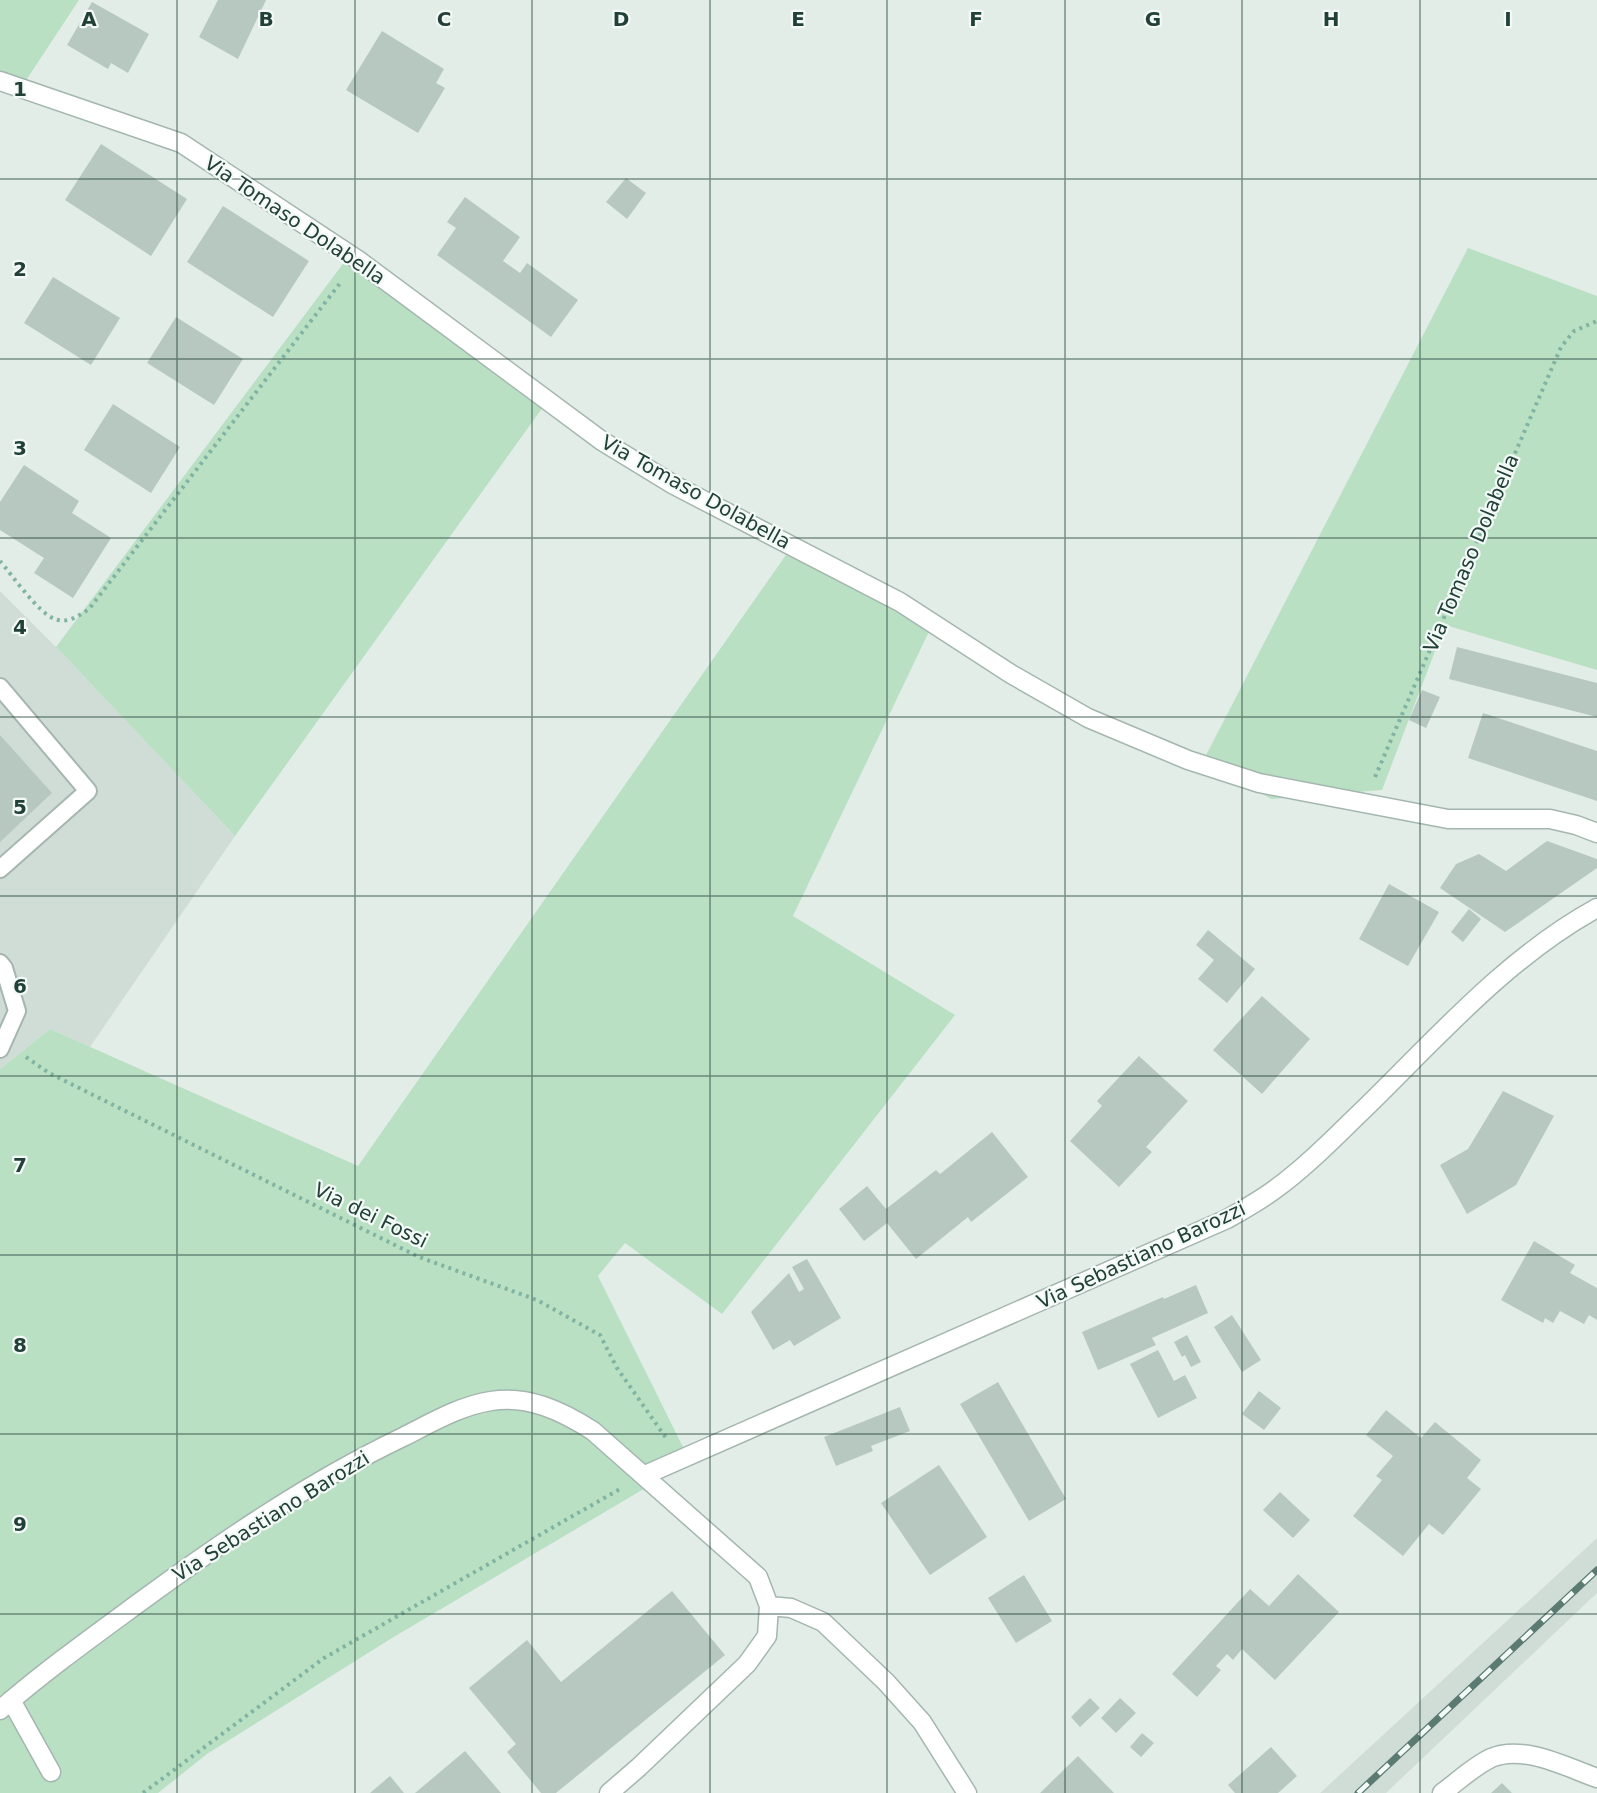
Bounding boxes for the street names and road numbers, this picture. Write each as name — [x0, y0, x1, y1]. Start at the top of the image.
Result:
street label: Via Tomaso Dolabella — [200, 150, 390, 290]
street label: Via Tomaso Dolabella — [597, 430, 795, 554]
street label: Via Tomaso Dolabella — [1418, 450, 1524, 656]
street label: Via dei Fossi — [310, 1177, 432, 1253]
street label: Via Sebastiano Barozzi — [1033, 1196, 1249, 1314]
street label: Via Sebastiano Barozzi — [168, 1446, 374, 1586]

